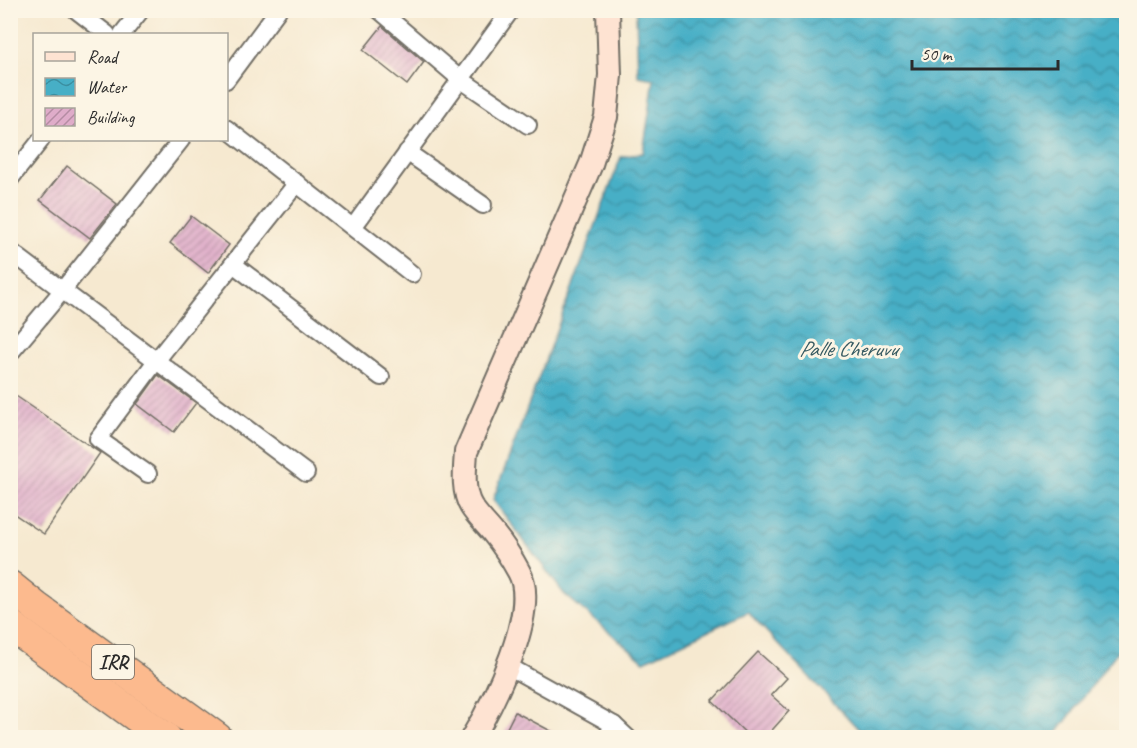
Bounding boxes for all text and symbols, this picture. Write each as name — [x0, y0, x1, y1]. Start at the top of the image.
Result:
legend — [33, 33, 228, 141]
scale bar — [912, 33, 1058, 71]
text: 50 m — [921, 43, 954, 65]
text: Road — [87, 46, 120, 68]
text: Water — [87, 76, 128, 98]
text: Building — [87, 106, 136, 128]
water label: Palle Cheruvu — [799, 335, 901, 363]
road number: IRR — [92, 645, 134, 679]

